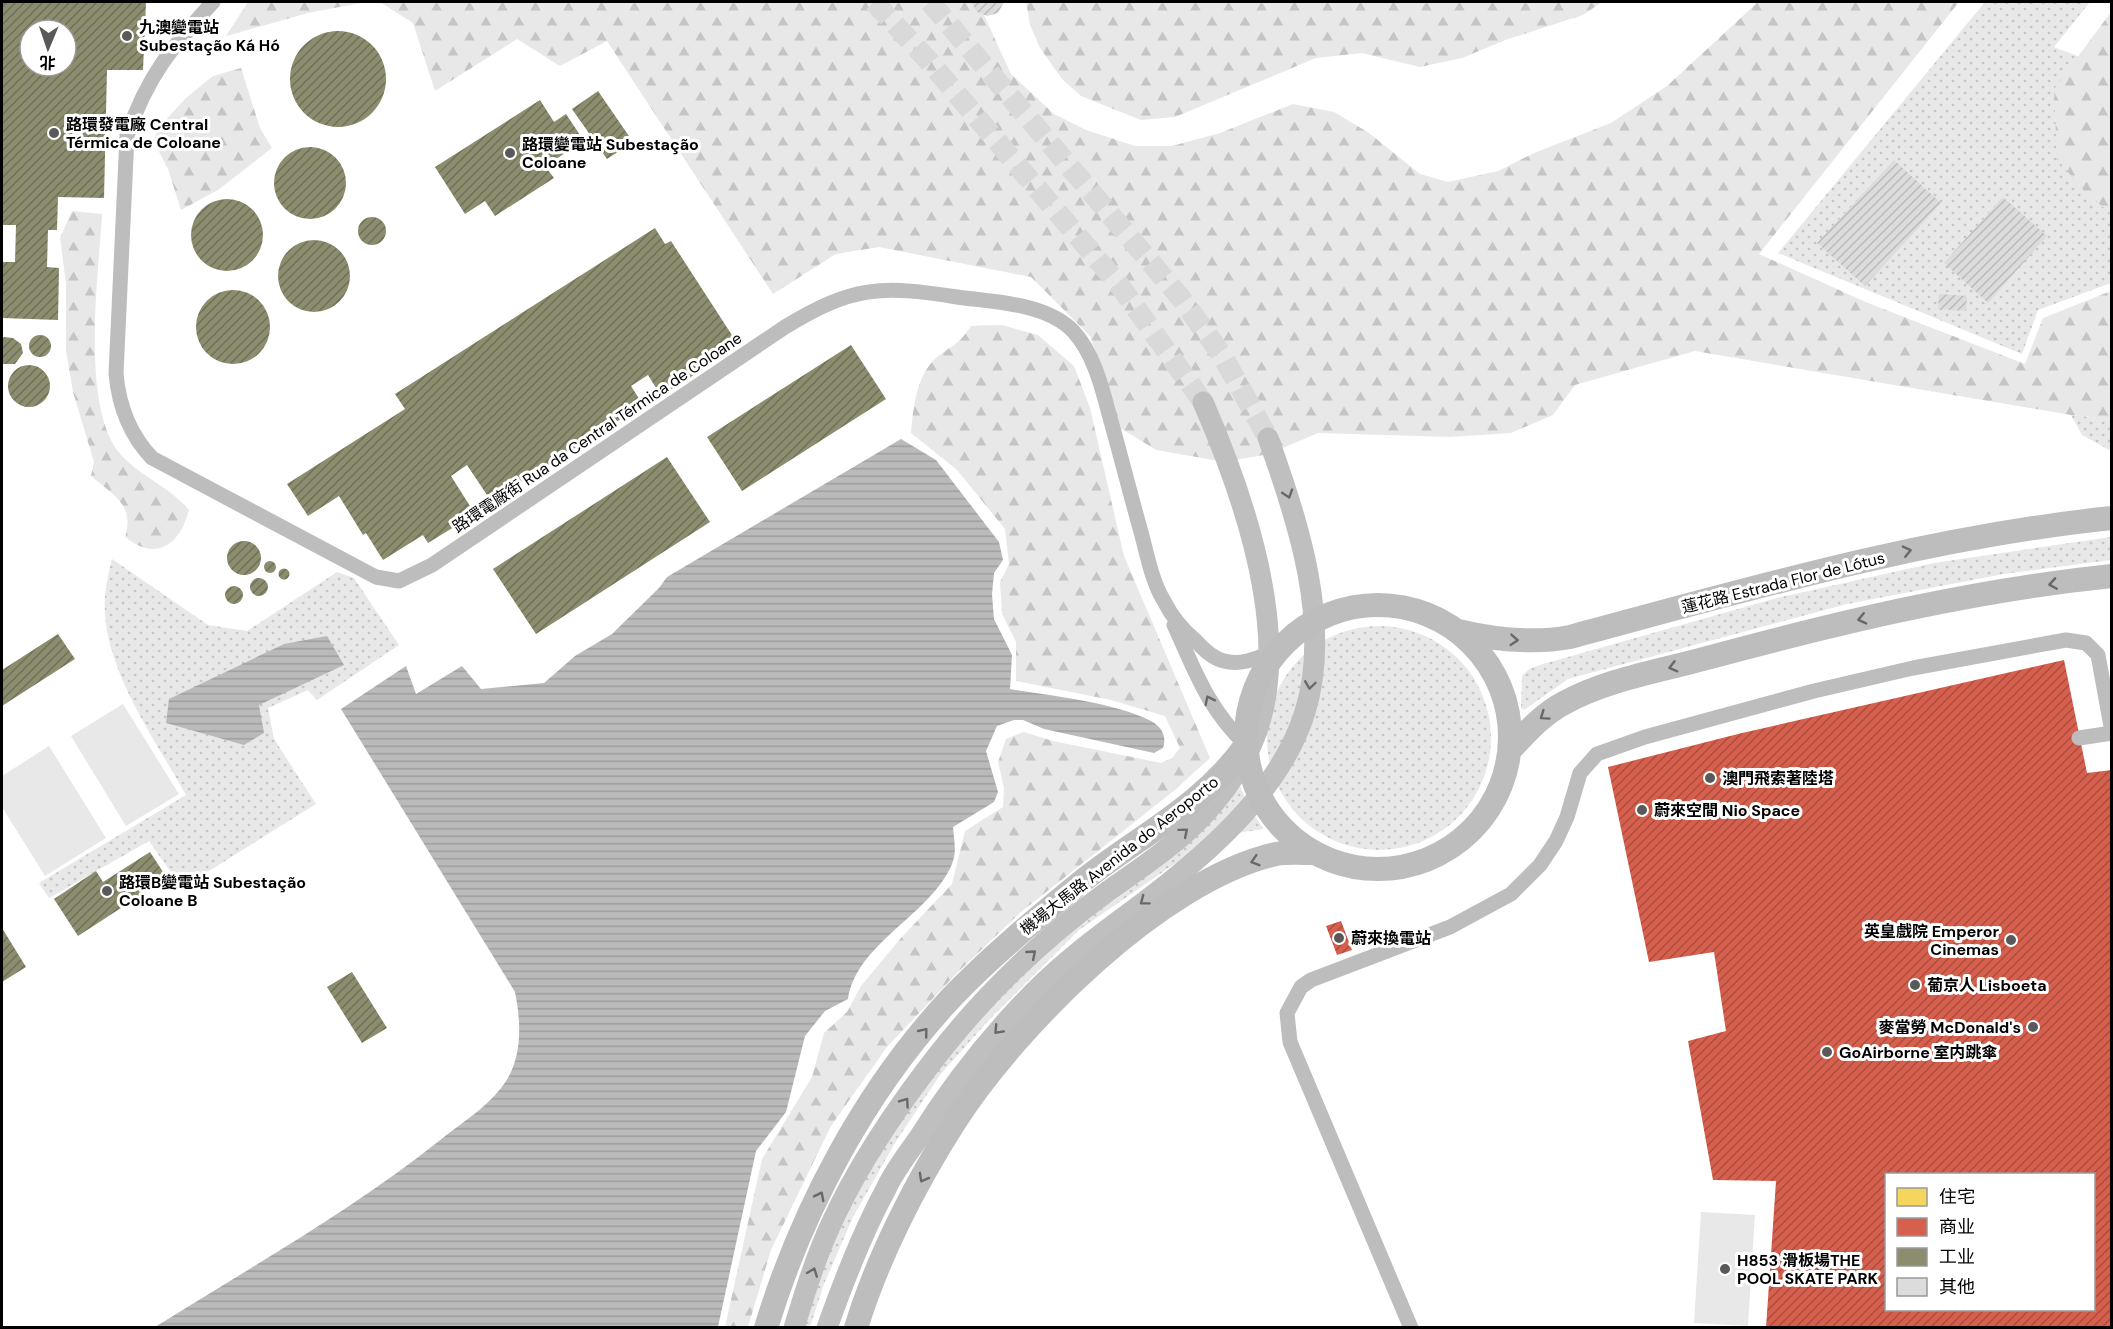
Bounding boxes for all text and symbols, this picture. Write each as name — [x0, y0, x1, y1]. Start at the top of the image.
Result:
place label: 九澳變電站 Subestação Ká Hó — [139, 17, 280, 56]
north arrow — [18, 18, 78, 78]
marker: 九澳變電站 Subestação Ká Hó — [120, 29, 134, 43]
text: 北 — [39, 52, 56, 73]
place label: 路環發電廠 Central Térmica de Coloane — [66, 114, 221, 153]
marker: 路環發電廠 Central Térmica de Coloane — [47, 126, 61, 140]
place label: 路環變電站 Subestação Coloane — [522, 134, 699, 173]
marker: 路環變電站 Subestação Coloane — [503, 146, 517, 160]
street label: 路環電廠街 Rua da Central Térmica de Coloane — [449, 327, 746, 537]
one-way arrow — [1280, 488, 1293, 499]
one-way arrow — [1902, 546, 1912, 559]
street label: 蓮花路 Estrada Flor de Lótus — [1679, 547, 1887, 618]
one-way arrow — [2049, 577, 2058, 589]
one-way arrow — [1857, 611, 1867, 624]
one-way arrow — [1509, 634, 1518, 647]
one-way arrow — [1668, 660, 1679, 672]
one-way arrow — [1304, 681, 1316, 690]
one-way arrow — [1205, 696, 1216, 706]
one-way arrow — [1540, 709, 1551, 720]
place label: 澳門飛索著陸塔 — [1722, 768, 1834, 789]
street label: 機場大馬路 Avenida do Aeroporto — [1016, 771, 1223, 939]
marker: 澳門飛索著陸塔 — [1703, 771, 1717, 785]
place label: 蔚來空間 Nio Space — [1654, 800, 1800, 821]
marker: 蔚來空間 Nio Space — [1635, 803, 1649, 817]
one-way arrow — [1177, 829, 1188, 840]
one-way arrow — [1250, 854, 1261, 866]
place label: 路環B變電站 Subestação Coloane B — [119, 872, 306, 911]
marker: 路環B變電站 Subestação Coloane B — [100, 884, 114, 898]
one-way arrow — [1140, 893, 1151, 904]
place label: 英皇戲院 Emperor Cinemas — [1864, 921, 1999, 960]
place label: 蔚來換電站 — [1351, 928, 1431, 949]
marker: 蔚來換電站 — [1332, 931, 1346, 945]
marker: 英皇戲院 Emperor Cinemas — [2004, 933, 2018, 947]
one-way arrow — [1025, 950, 1036, 961]
place label: 葡京人 Lisboeta — [1927, 975, 2047, 996]
marker: 葡京人 Lisboeta — [1908, 978, 1922, 992]
place label: 麥當勞 McDonald's — [1879, 1017, 2021, 1038]
marker: 麥當勞 McDonald's — [2026, 1020, 2040, 1034]
one-way arrow — [995, 1022, 1006, 1033]
one-way arrow — [917, 1027, 928, 1038]
place label: GoAirborne 室内跳傘 — [1839, 1042, 1998, 1063]
marker: GoAirborne 室内跳傘 — [1820, 1045, 1834, 1059]
one-way arrow — [898, 1097, 909, 1108]
one-way arrow — [919, 1172, 930, 1182]
legend — [1885, 1173, 2095, 1311]
text: 住宅 — [1939, 1185, 1975, 1209]
one-way arrow — [813, 1191, 824, 1202]
text: 商业 — [1939, 1215, 1975, 1239]
text: 工业 — [1939, 1245, 1975, 1269]
place label: H853 滑板場THE POOL SKATE PARK — [1737, 1250, 1879, 1289]
marker: H853 滑板場THE POOL SKATE PARK — [1718, 1262, 1732, 1276]
one-way arrow — [806, 1267, 818, 1278]
text: 其他 — [1939, 1275, 1975, 1299]

